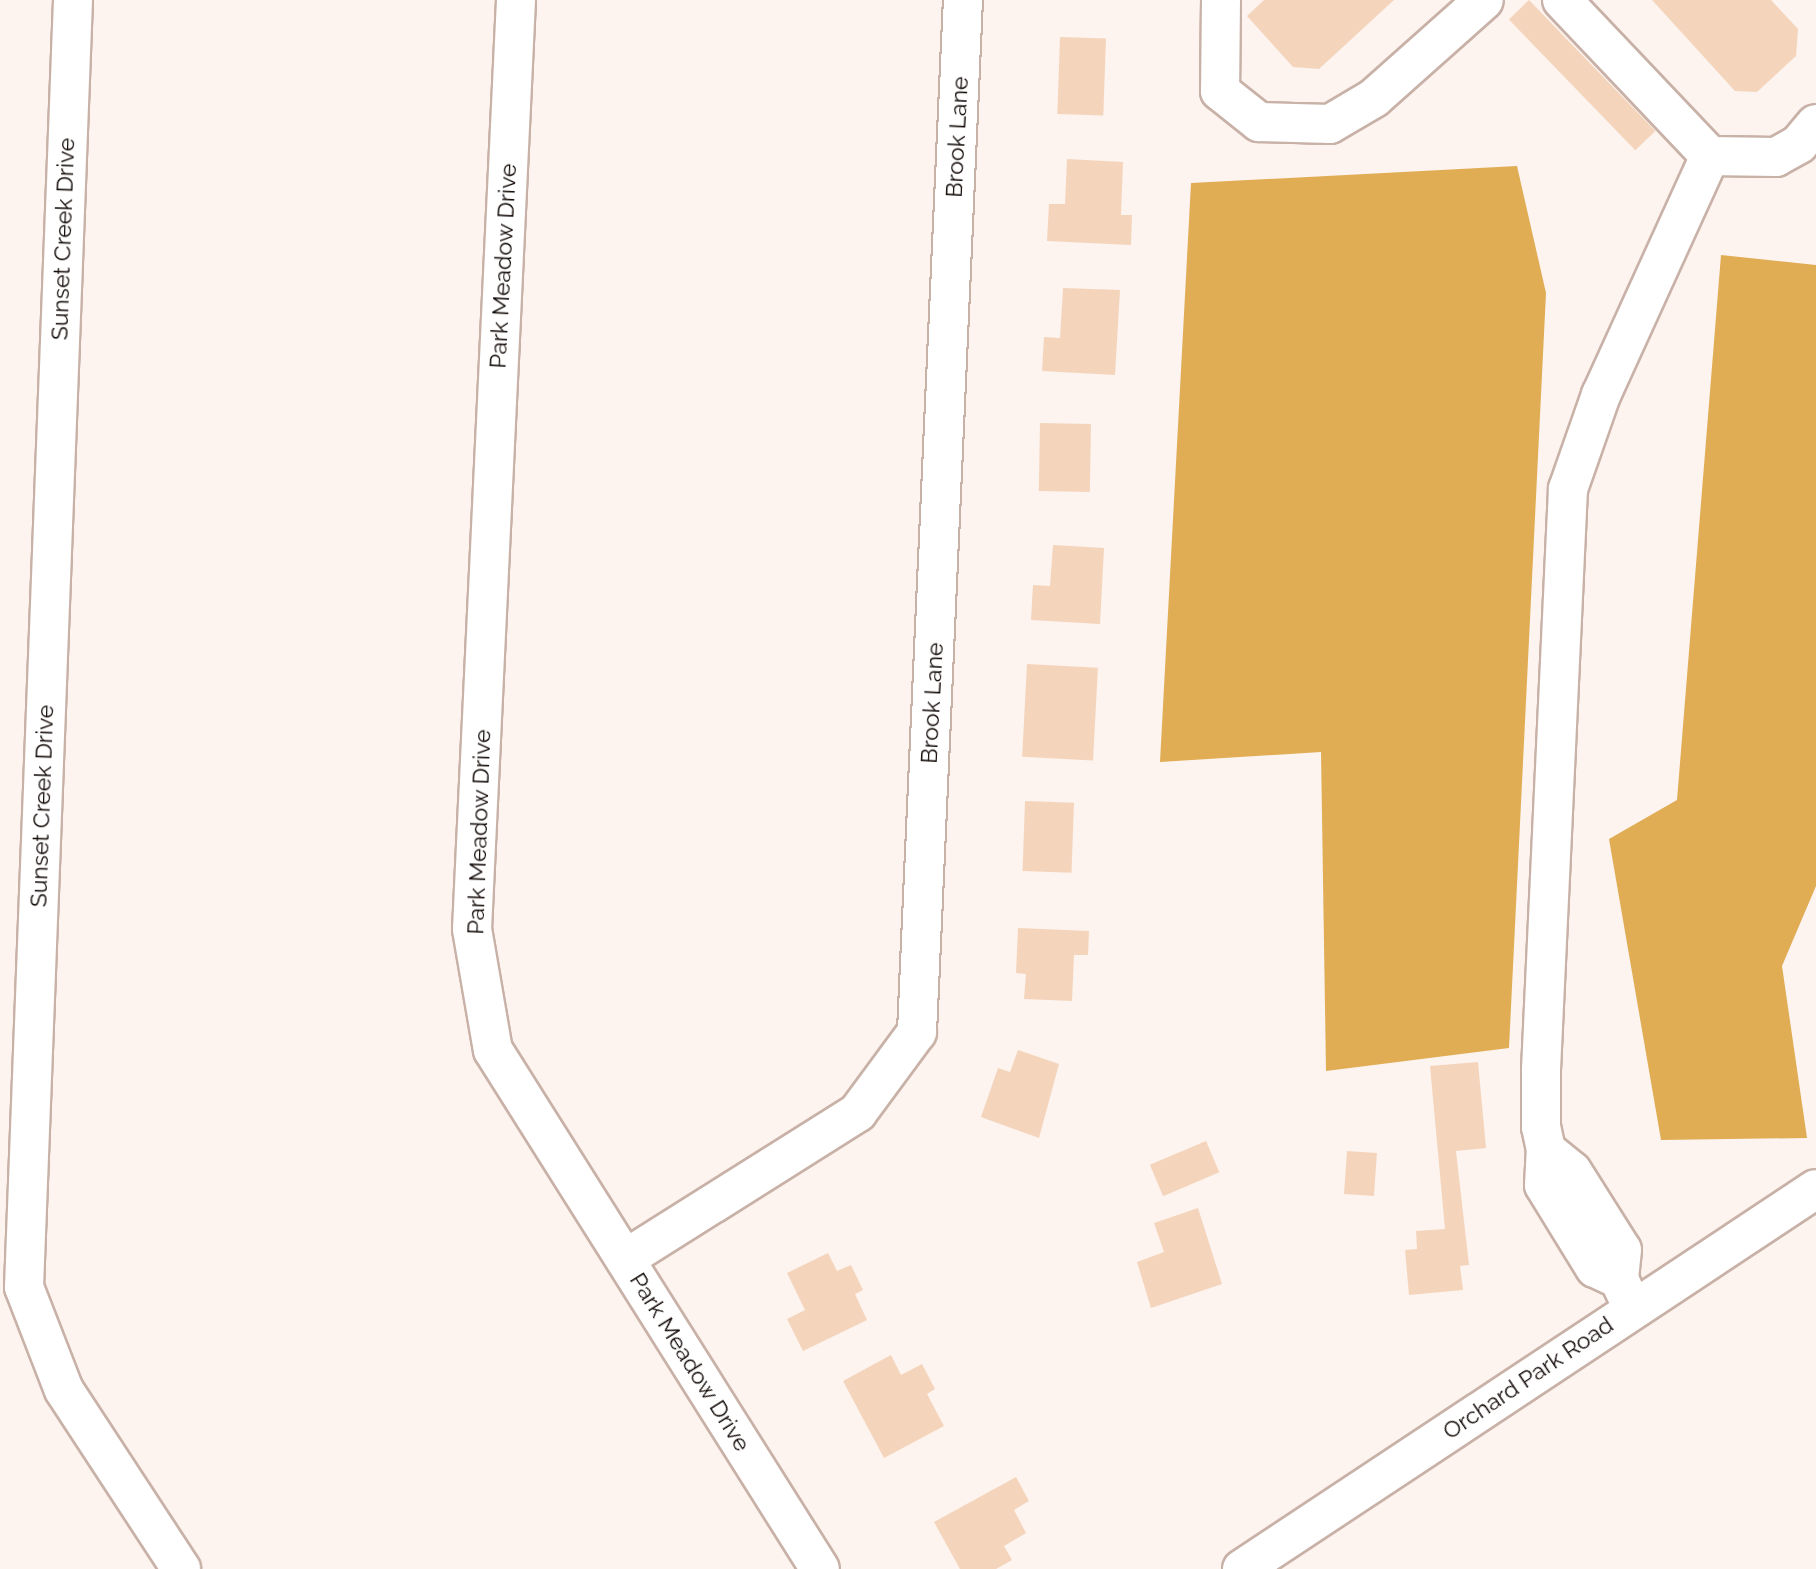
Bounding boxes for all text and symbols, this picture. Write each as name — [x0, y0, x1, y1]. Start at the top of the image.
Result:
street label: Brook Lane — [940, 76, 974, 198]
street label: Sunset Creek Drive — [46, 137, 80, 341]
street label: Park Meadow Drive — [484, 162, 522, 370]
street label: Brook Lane — [915, 642, 949, 764]
street label: Sunset Creek Drive — [25, 704, 59, 908]
street label: Park Meadow Drive — [462, 729, 496, 935]
street label: Park Meadow Drive — [624, 1267, 756, 1457]
street label: Orchard Park Road — [1438, 1311, 1618, 1445]

